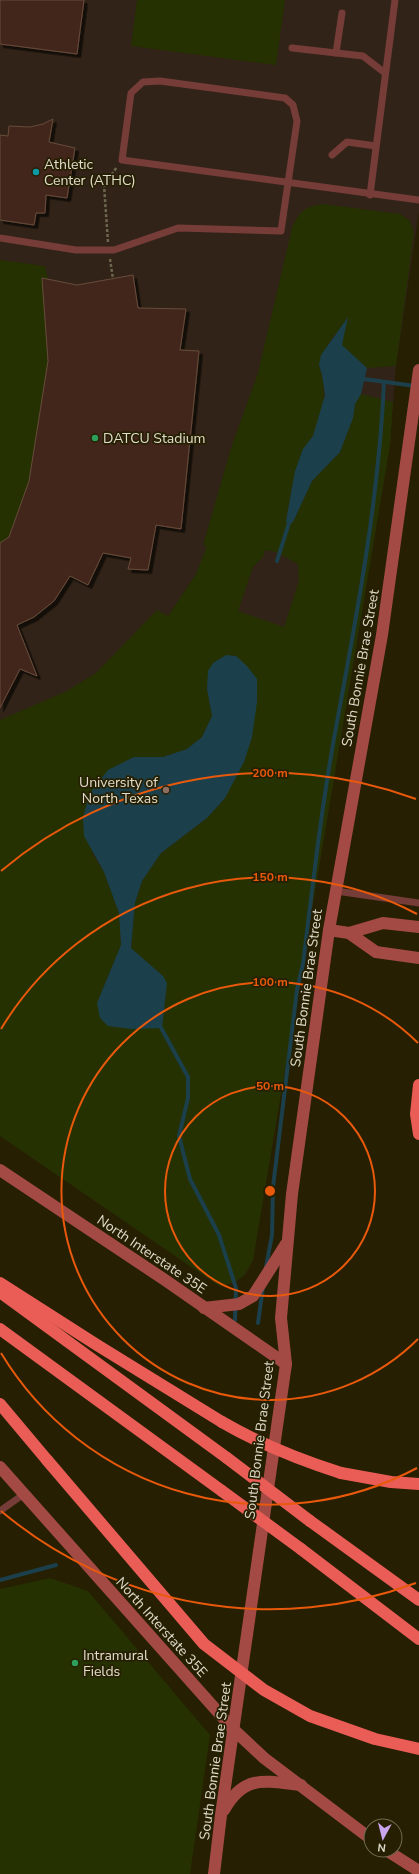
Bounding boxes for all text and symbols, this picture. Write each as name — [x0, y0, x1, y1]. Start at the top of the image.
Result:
place label: Athletic Center (ATHC) — [44, 155, 136, 190]
marker: Athletic Center (ATHC) — [31, 167, 41, 177]
place label: DATCU Stadium — [103, 429, 206, 448]
marker: DATCU Stadium — [90, 433, 100, 443]
street label: South Bonnie Brae Street — [337, 588, 384, 748]
text: 200 m — [252, 765, 288, 781]
place label: University of North Texas — [79, 773, 158, 808]
marker: University of North Texas — [161, 785, 171, 795]
text: 150 m — [252, 869, 288, 885]
street label: South Bonnie Brae Street — [286, 908, 327, 1068]
text: 100 m — [252, 974, 288, 990]
text: 50 m — [256, 1078, 284, 1094]
centre of rings — [263, 1184, 277, 1198]
street label: North Interstate 35E — [93, 1211, 210, 1298]
street label: South Bonnie Brae Street — [240, 1360, 279, 1520]
street label: North Interstate 35E — [112, 1573, 212, 1681]
place label: Intramural Fields — [83, 1646, 149, 1681]
marker: Intramural Fields — [70, 1658, 80, 1668]
street label: South Bonnie Brae Street — [195, 1681, 236, 1841]
north arrow — [363, 1818, 403, 1858]
text: N — [377, 1839, 387, 1855]

